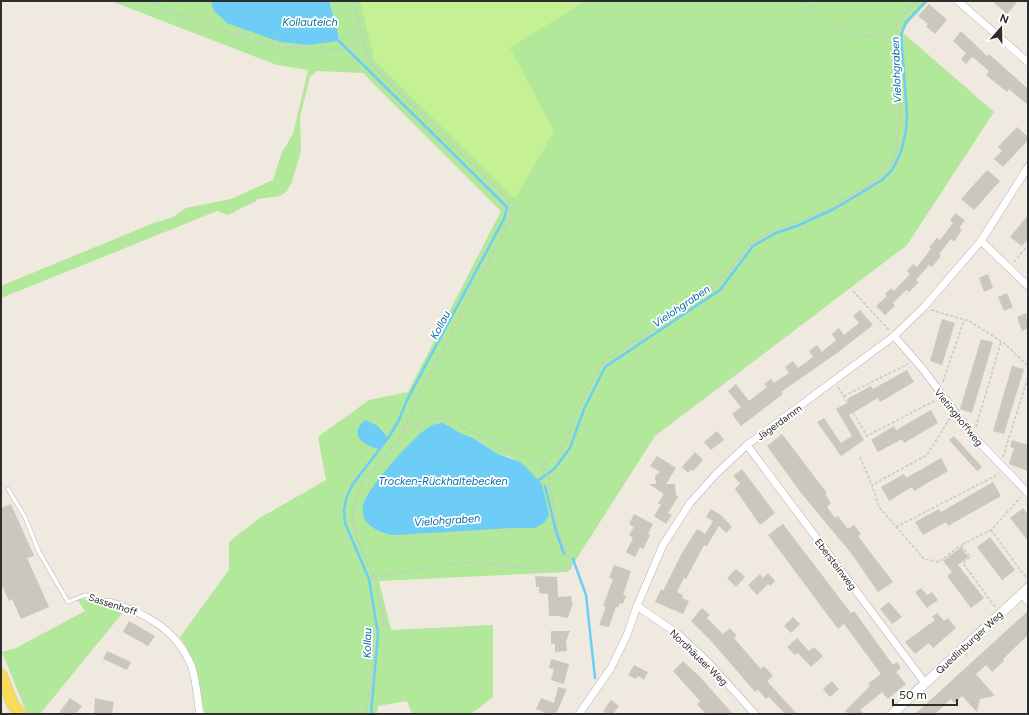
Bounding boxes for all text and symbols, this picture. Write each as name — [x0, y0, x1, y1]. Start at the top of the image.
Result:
north arrow — [981, 8, 1021, 48]
text: N — [998, 12, 1010, 27]
water label: Kollauteich — [282, 16, 338, 29]
water label: Vielohgraben — [889, 37, 904, 103]
water label: Vielohgraben — [650, 282, 712, 330]
water label: Kollau — [428, 309, 453, 342]
street label: Vietinghoffweg — [932, 386, 986, 449]
street label: Jägerdamm — [754, 402, 805, 443]
water label: Trocken-Rückhaltebecken — [378, 475, 508, 488]
water label: Vielohgraben — [413, 512, 481, 529]
street label: Ebersteinweg — [812, 536, 859, 593]
street label: Sassenhoff — [87, 591, 139, 619]
street label: Quedlinburger Weg — [933, 608, 1006, 677]
street label: Nordhäuser Weg — [667, 626, 730, 688]
water label: Kollau — [361, 628, 374, 658]
scale bar — [893, 681, 957, 707]
text: 50 m — [899, 688, 927, 702]

